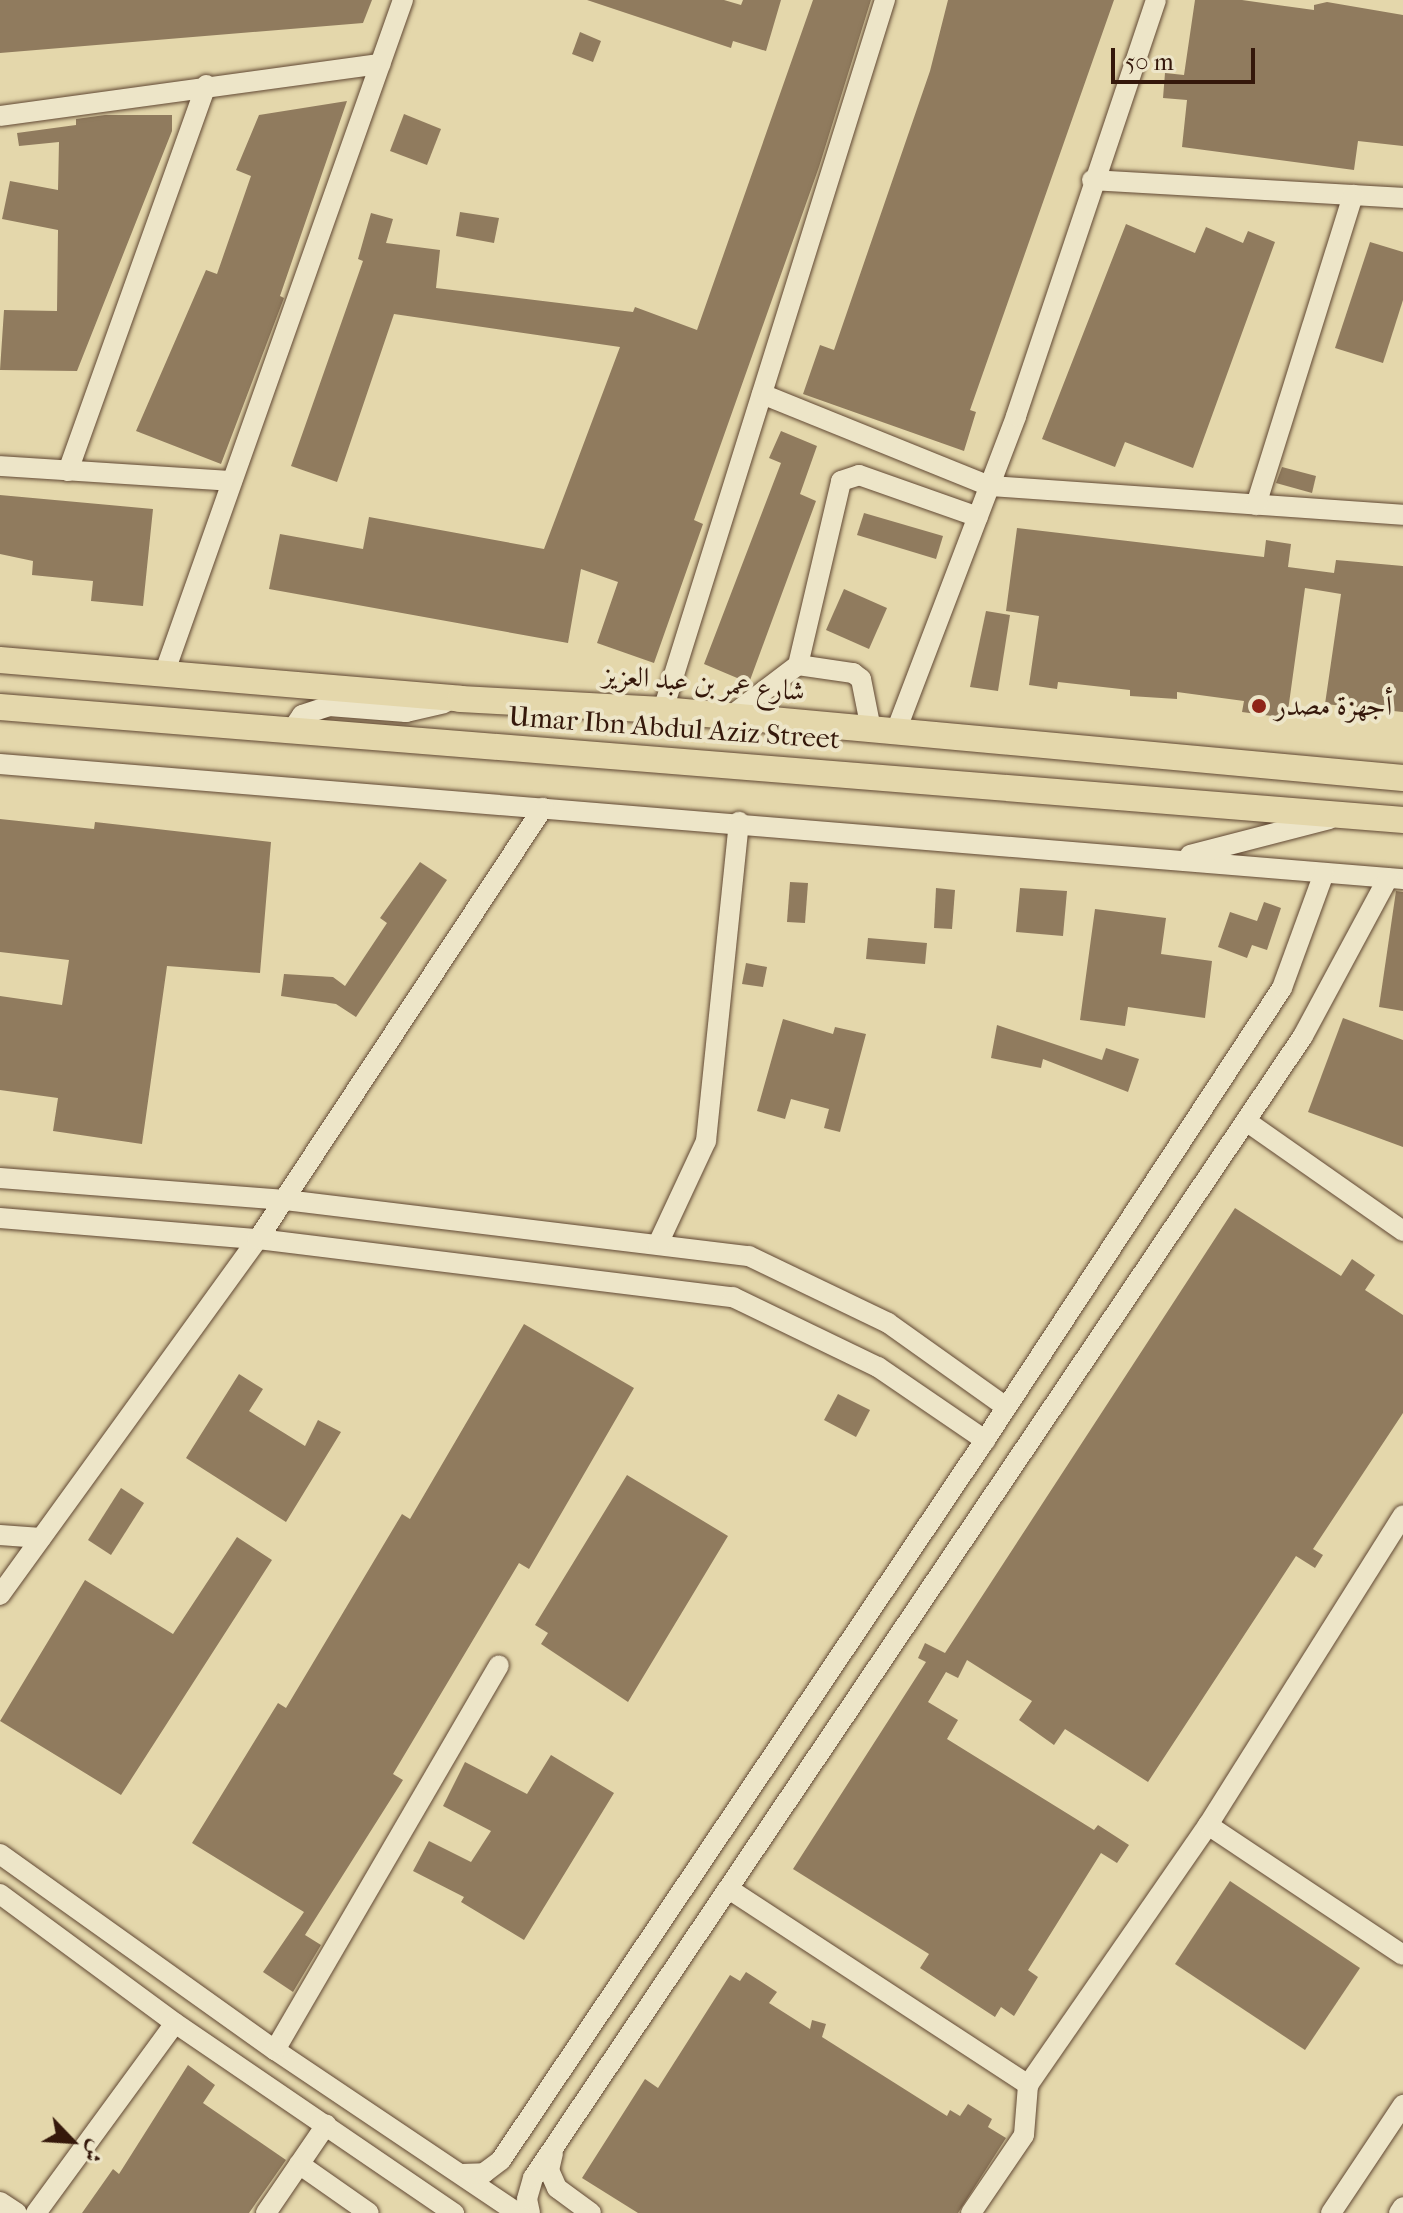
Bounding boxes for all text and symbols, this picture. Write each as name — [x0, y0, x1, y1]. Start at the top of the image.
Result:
scale bar — [1115, 32, 1259, 82]
text: 50 m — [1125, 48, 1174, 76]
street label: شارع عمر بن عبد العزيز — [602, 657, 806, 709]
place label: أجهزة مصدر — [1275, 689, 1392, 723]
marker: أجهزة مصدر — [1250, 697, 1268, 715]
street label: Umar Ibn Abdul Aziz Street — [507, 700, 841, 756]
north arrow — [32, 2101, 112, 2181]
text: ش — [77, 2136, 110, 2167]

